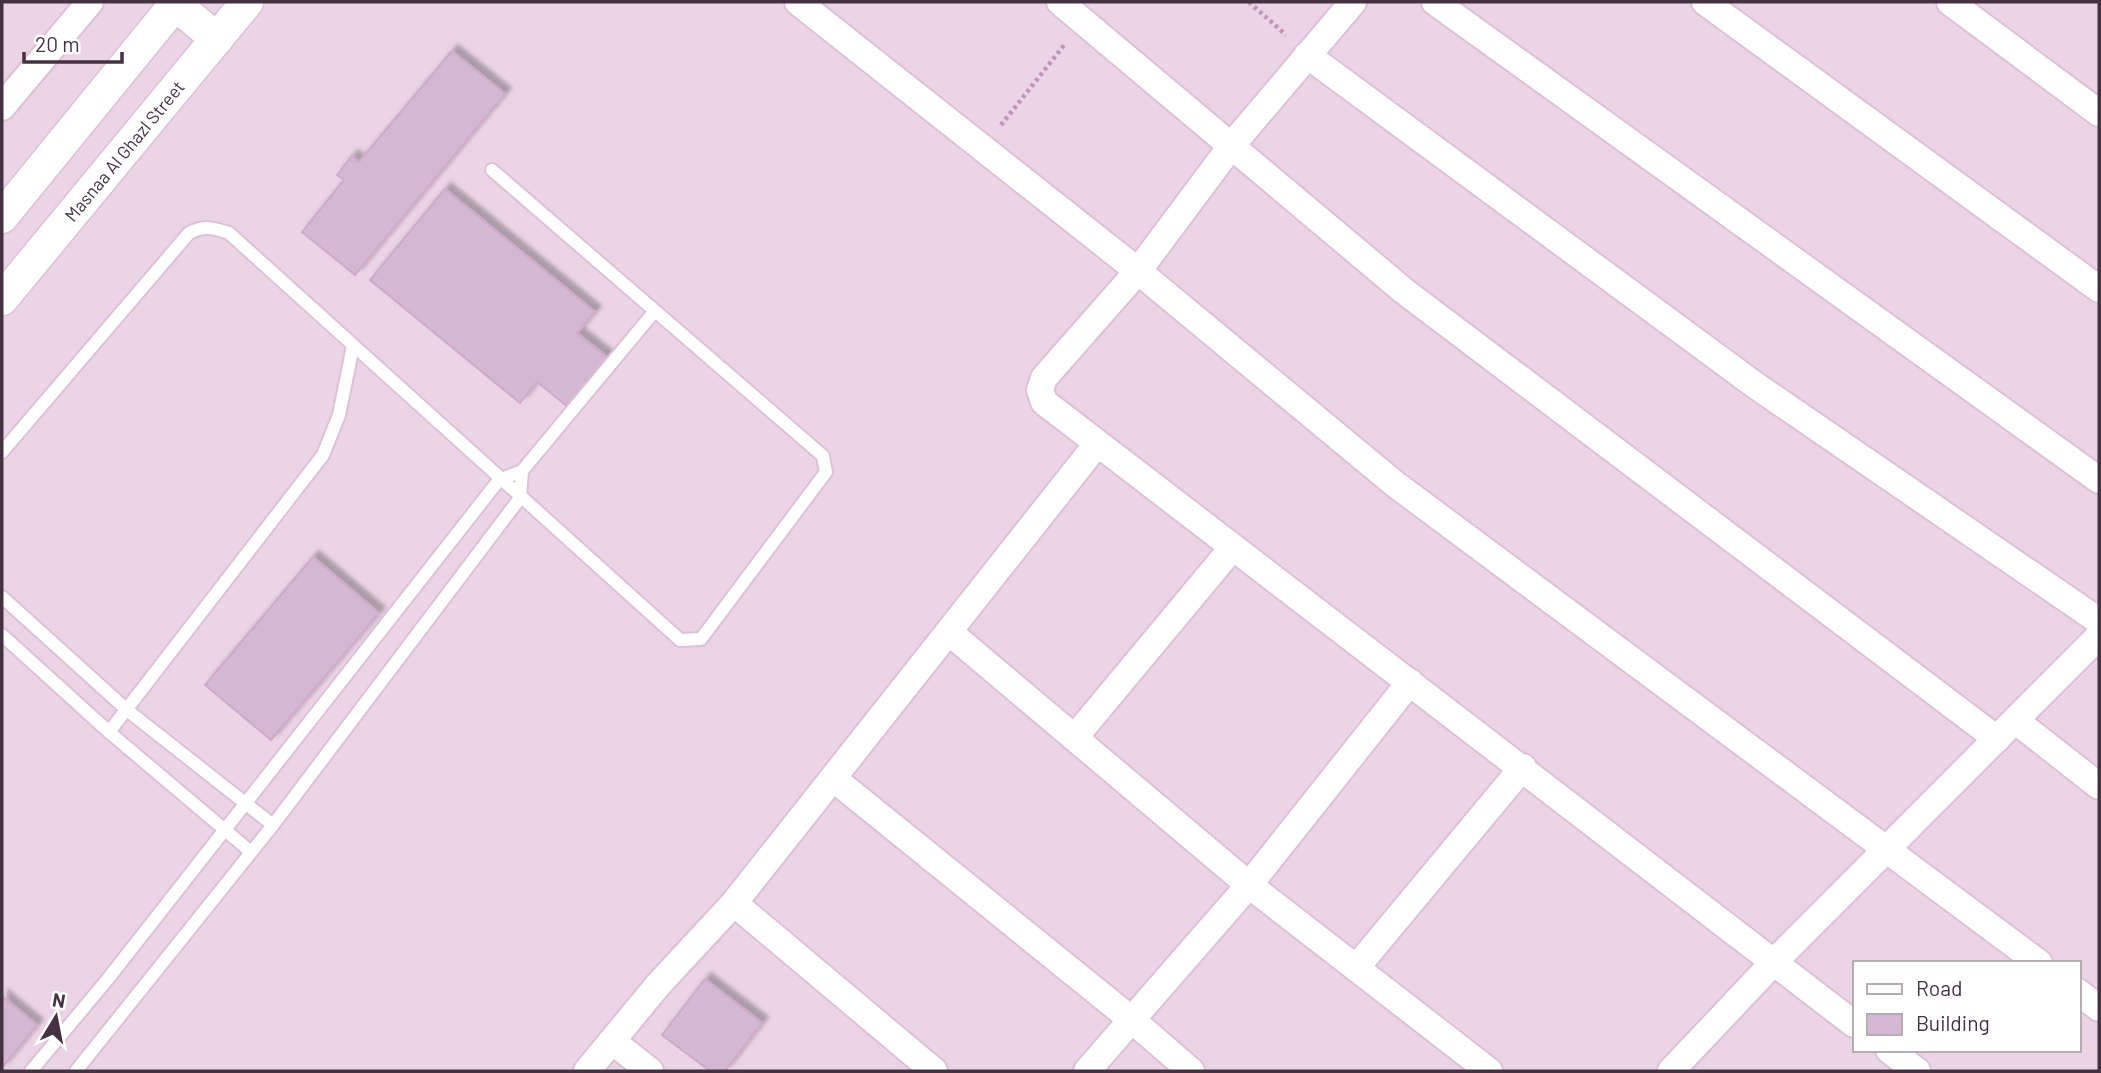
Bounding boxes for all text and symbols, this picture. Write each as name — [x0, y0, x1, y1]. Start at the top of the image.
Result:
scale bar — [24, 21, 122, 65]
text: 20 m — [35, 31, 80, 56]
street label: Masnaa Al Ghazl Street — [60, 76, 189, 226]
legend — [1853, 961, 2080, 1052]
text: Road — [1916, 975, 1962, 1000]
north arrow — [21, 982, 91, 1052]
text: N — [51, 987, 67, 1012]
text: Building — [1916, 1010, 1990, 1035]

